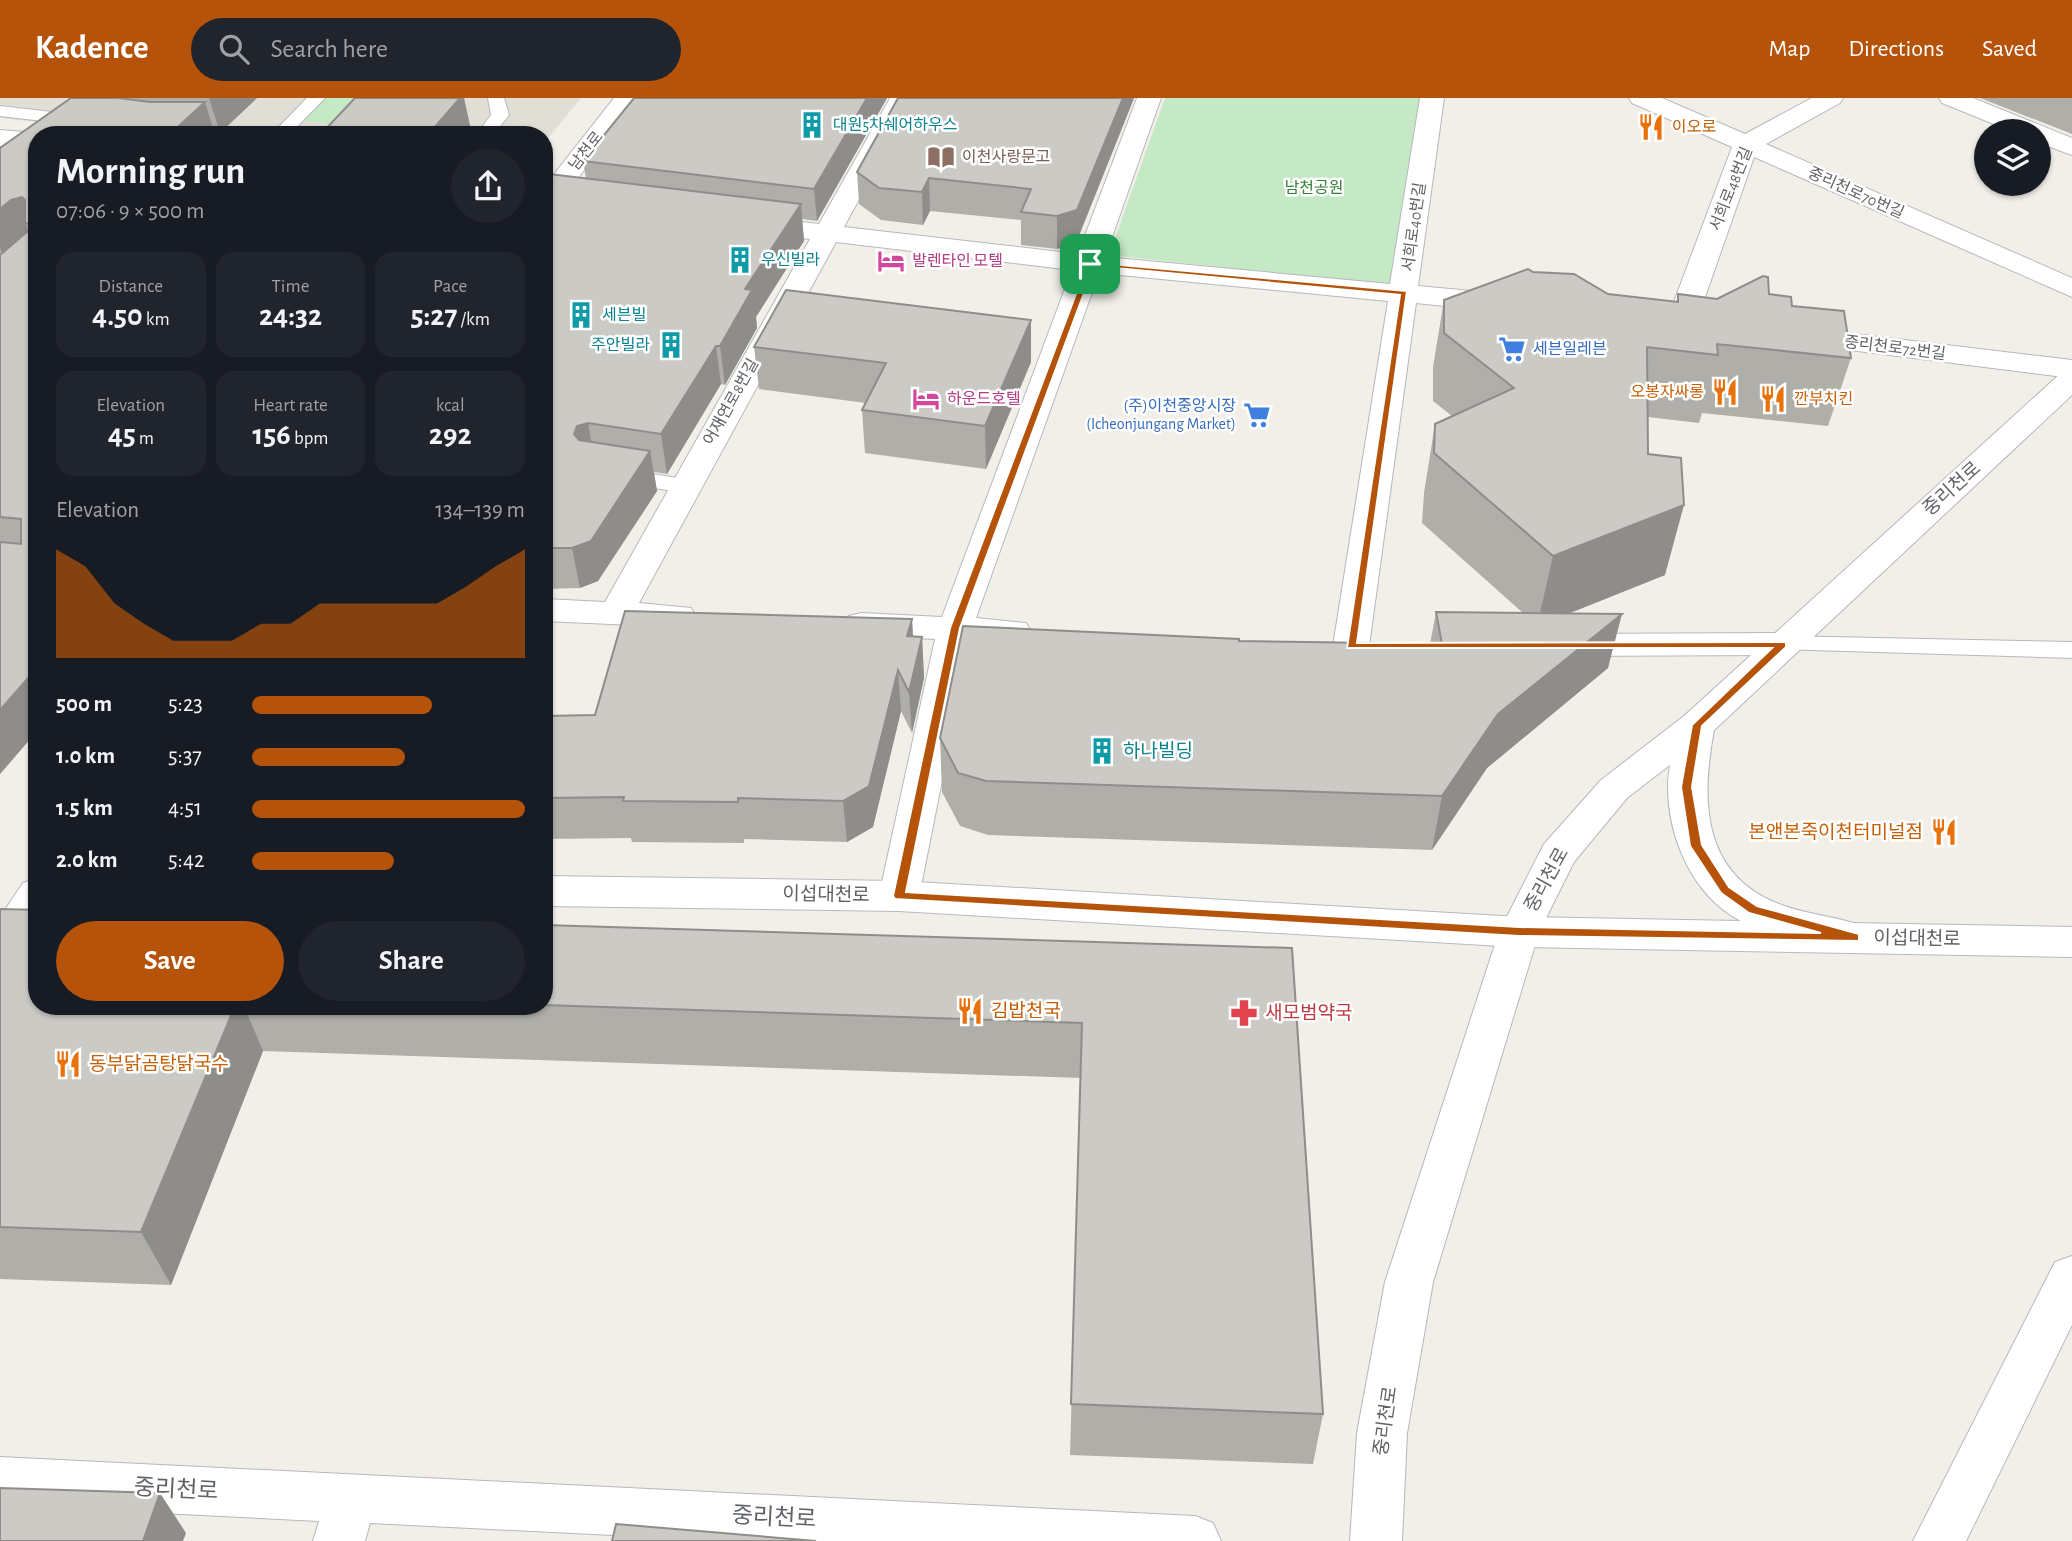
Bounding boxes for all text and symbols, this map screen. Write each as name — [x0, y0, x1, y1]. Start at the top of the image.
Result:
search box — [191, 18, 681, 81]
icon: search — [215, 30, 253, 68]
text: Kadence — [35, 32, 149, 65]
text: Search here — [271, 36, 388, 62]
text: Map — [1768, 37, 1810, 61]
text: Directions — [1848, 37, 1944, 61]
text: Saved — [1982, 37, 2037, 61]
building icon: 대원5차쉐어하우스 — [797, 110, 827, 140]
restaurant icon: 이오로 — [1636, 112, 1666, 142]
place label: 대원5차쉐어하우스 — [833, 117, 957, 133]
place label: 이오로 — [1672, 119, 1716, 135]
map controls — [1974, 119, 2051, 196]
button: layers — [1974, 119, 2051, 196]
street label: 남천로 — [565, 128, 606, 173]
library icon: 이천사랑문고 — [926, 142, 956, 172]
street label: 서희로48번길 — [1707, 145, 1755, 233]
place label: 이천사랑문고 — [962, 148, 1050, 165]
button: share — [451, 149, 525, 223]
text: Morning run — [56, 153, 245, 191]
street label: 중리천로70번길 — [1805, 164, 1907, 221]
park label: 남천공원 — [1285, 179, 1343, 196]
street label: 서희로40번길 — [1400, 181, 1428, 273]
text: 07:06 · 9 × 500 m — [56, 200, 204, 223]
pin — [1060, 234, 1120, 294]
building icon: 우신빌라 — [725, 245, 755, 275]
icon: arrive — [1071, 245, 1109, 283]
hotel icon: 발렌타인 모텔 — [876, 246, 906, 276]
place label: 우신빌라 — [761, 252, 820, 268]
place label: 발렌타인 모텔 — [912, 253, 1003, 269]
text: Distance — [99, 277, 163, 296]
text: Time — [272, 277, 309, 296]
text: Pace — [433, 277, 467, 296]
building icon: 세븐빌 — [566, 300, 596, 330]
text: 4.50 — [92, 301, 143, 331]
text: 24:32 — [259, 301, 322, 331]
text: 5:27 — [410, 301, 457, 331]
place label: 세븐빌 — [602, 307, 646, 323]
text: km — [143, 310, 170, 329]
text: /km — [457, 310, 490, 329]
building icon: 주안빌라 — [656, 330, 686, 360]
street label: 중리천로72번길 — [1843, 333, 1947, 362]
supermarket icon: 세븐일레븐 — [1497, 334, 1527, 364]
place label: 주안빌라 — [591, 337, 650, 353]
place label: 세븐일레븐 — [1533, 341, 1607, 357]
street label: 어재연로8번길 — [701, 356, 761, 448]
restaurant icon: 오봉자싸롱 — [1710, 377, 1740, 407]
hotel icon: 하운드호텔 — [911, 384, 941, 414]
place label: 오봉자싸롱 — [1630, 384, 1704, 400]
restaurant icon: 깐부치킨 — [1758, 384, 1788, 414]
place label: 하운드호텔 — [947, 391, 1021, 407]
place label: 깐부치킨 — [1794, 391, 1853, 407]
text: Elevation — [96, 396, 165, 415]
text: Heart rate — [253, 396, 328, 415]
text: kcal — [436, 396, 465, 415]
place label: (주)이천중앙시장 (Icheonjungang Market) — [1086, 397, 1236, 433]
supermarket icon: (주)이천중앙시장 (Icheonjungang Market) — [1242, 400, 1272, 430]
text: 45 — [108, 420, 136, 450]
text: 156 — [253, 420, 291, 450]
text: 292 — [429, 420, 472, 450]
text: m — [136, 429, 154, 448]
text: bpm — [291, 429, 328, 448]
street label: 중리천로 — [1919, 458, 1984, 519]
text: Elevation — [56, 499, 139, 522]
text: 134–139 m — [435, 499, 525, 522]
text: 500 m — [56, 693, 112, 716]
text: 5:23 — [168, 693, 203, 716]
building icon: 하나빌딩 — [1087, 736, 1117, 766]
place label: 하나빌딩 — [1123, 741, 1193, 761]
text: 1.0 km — [56, 745, 115, 768]
text: 5:37 — [168, 745, 202, 768]
text: 1.5 km — [56, 797, 113, 820]
text: 4:51 — [168, 797, 202, 820]
restaurant icon: 본앤본죽이천터미널점 — [1929, 817, 1959, 847]
place label: 본앤본죽이천터미널점 — [1748, 822, 1923, 842]
street label: 중리천로 — [1521, 844, 1572, 915]
text: 2.0 km — [56, 849, 118, 872]
text: 5:42 — [168, 849, 204, 872]
street label: 이섭대천로 — [782, 884, 870, 905]
button: Save — [56, 921, 284, 1001]
button: Share — [298, 921, 525, 1001]
street label: 이섭대천로 — [1873, 928, 1961, 949]
restaurant icon: 김밥천국 — [955, 996, 985, 1026]
pharmacy icon: 새모범약국 — [1229, 998, 1259, 1028]
place label: 김밥천국 — [991, 1001, 1061, 1021]
place label: 새모범약국 — [1265, 1003, 1352, 1023]
restaurant icon: 동부닭곰탕닭국수 — [53, 1049, 83, 1079]
place label: 동부닭곰탕닭국수 — [89, 1054, 229, 1074]
street label: 중리천로 — [1371, 1385, 1400, 1457]
street label: 중리천로 — [133, 1475, 219, 1504]
street label: 중리천로 — [731, 1503, 817, 1532]

